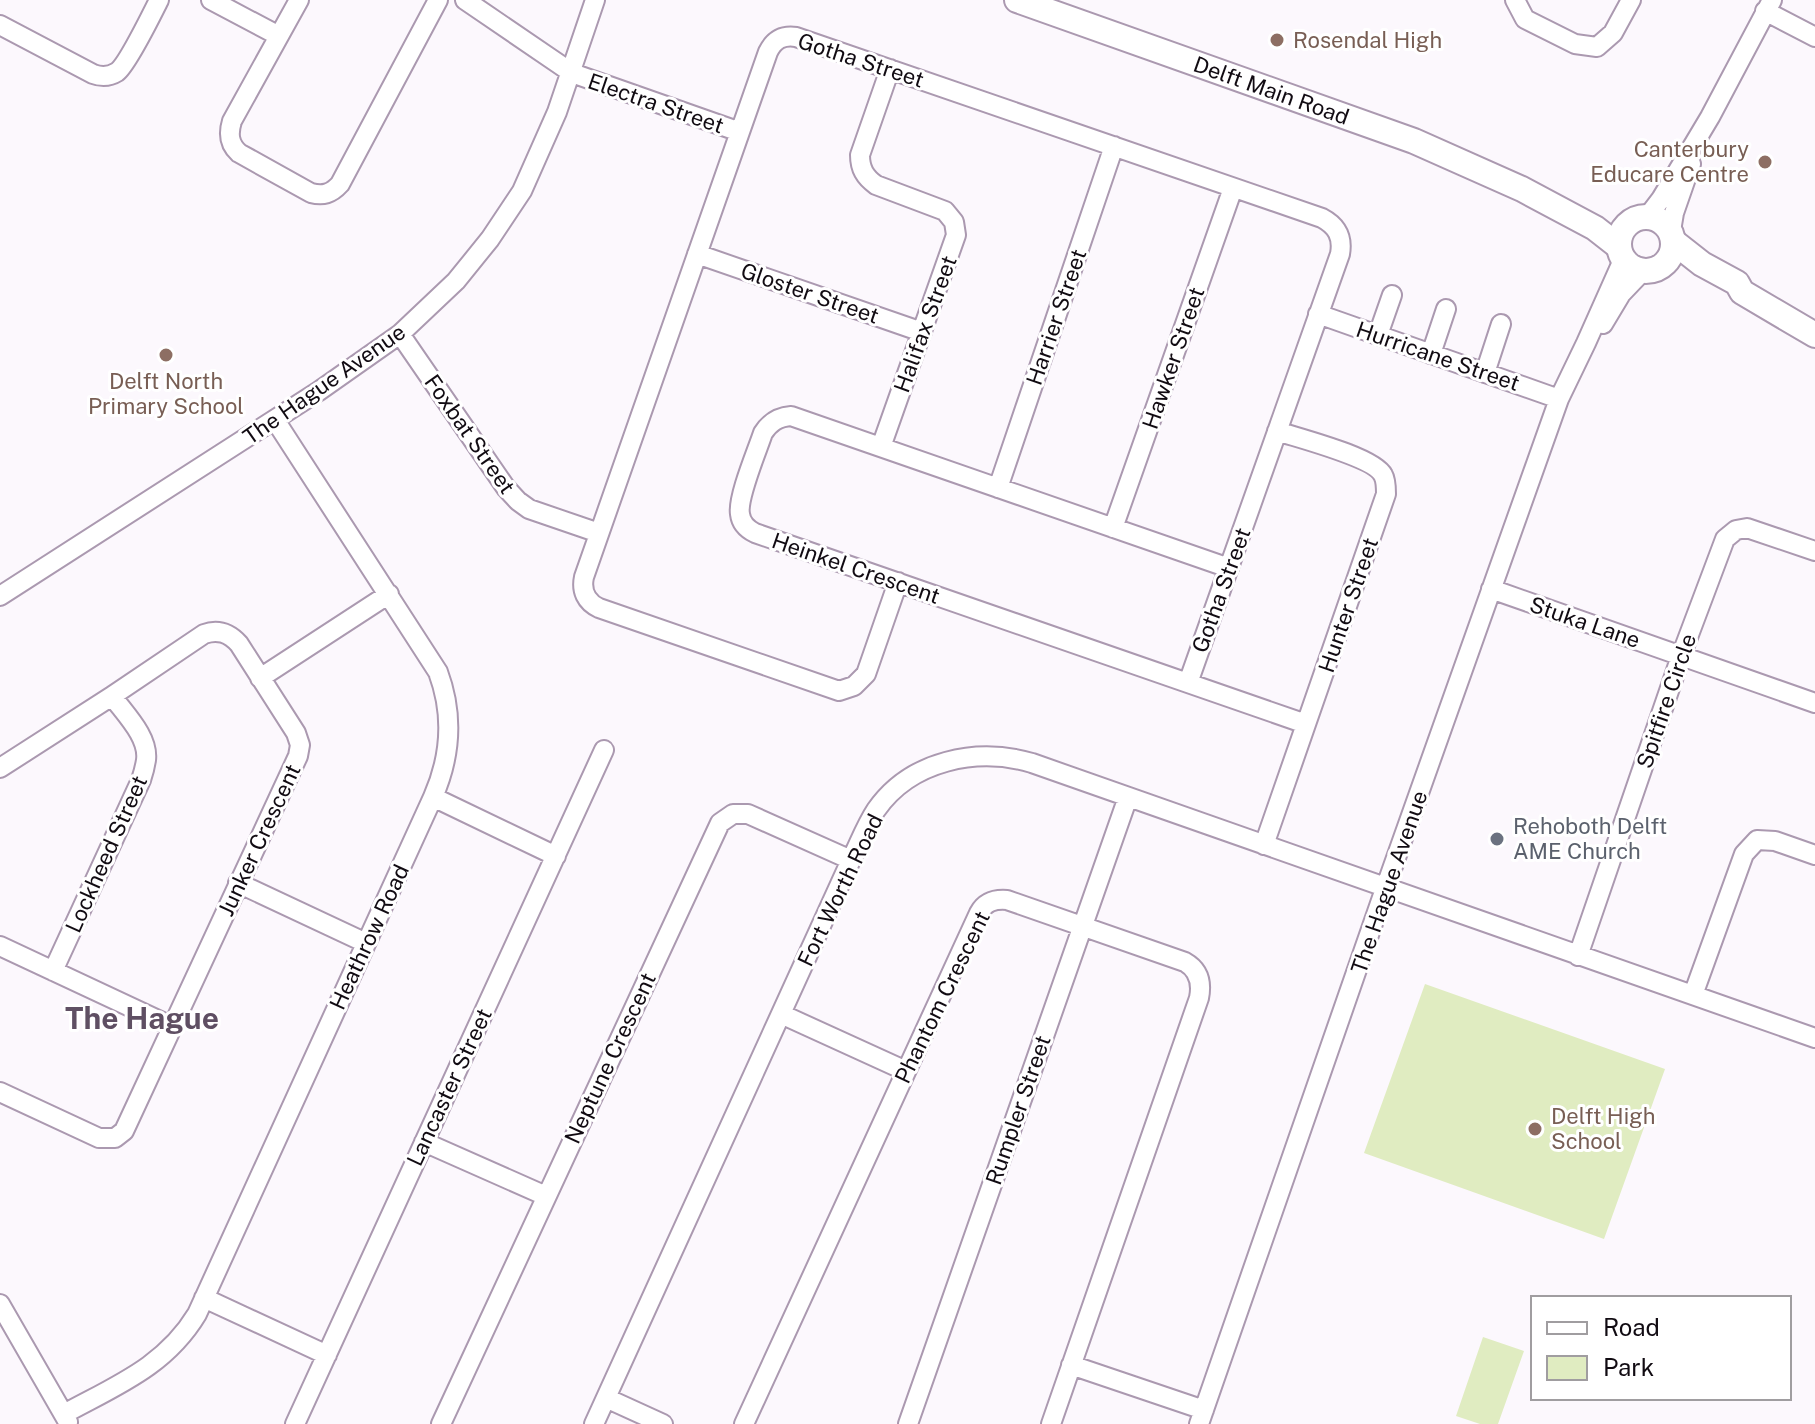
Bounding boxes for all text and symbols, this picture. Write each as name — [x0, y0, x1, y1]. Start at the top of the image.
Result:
street label: Gotha Street — [795, 27, 927, 93]
place label: Rosendal High — [1293, 27, 1442, 53]
marker: Rosendal High — [1268, 31, 1286, 49]
street label: Delft Main Road — [1190, 51, 1353, 130]
street label: Electra Street — [585, 68, 727, 138]
place label: Canterbury Educare Centre — [1590, 136, 1749, 187]
marker: Canterbury Educare Centre — [1756, 153, 1774, 171]
street label: Harrier Street — [1021, 246, 1091, 388]
street label: Halifax Street — [888, 252, 962, 396]
street label: Gloster Street — [737, 257, 883, 329]
street label: Hawker Street — [1137, 284, 1209, 432]
street label: Hurricane Street — [1353, 316, 1523, 396]
street label: The Hague Avenue — [238, 318, 410, 450]
marker: Delft North Primary School — [157, 346, 175, 364]
place label: Delft North Primary School — [88, 368, 244, 419]
street label: Foxbat Street — [419, 369, 521, 499]
street label: Gotha Street — [1186, 524, 1256, 656]
street label: Heinkel Crescent — [769, 527, 943, 609]
street label: Hunter Street — [1313, 534, 1383, 676]
street label: Stuka Lane — [1526, 591, 1644, 653]
street label: Spitfire Circle — [1631, 630, 1701, 772]
street label: Junker Crescent — [212, 760, 306, 920]
street label: Lockheed Street — [60, 771, 152, 937]
street label: The Hague Avenue — [1345, 787, 1433, 977]
street label: Fort Worth Road — [792, 810, 888, 970]
place label: Rehoboth Delft AME Church — [1513, 813, 1667, 864]
marker: Rehoboth Delft AME Church — [1488, 830, 1506, 848]
street label: Heathrow Road — [324, 860, 414, 1014]
street label: Phantom Crescent — [889, 907, 995, 1087]
street label: Neptune Crescent — [559, 968, 661, 1148]
district label: The Hague — [65, 1000, 219, 1036]
street label: Lancaster Street — [401, 1004, 497, 1170]
street label: Rumpler Street — [980, 1032, 1056, 1188]
place label: Delft High School — [1551, 1103, 1655, 1154]
marker: Delft High School — [1526, 1120, 1544, 1138]
legend — [1531, 1296, 1791, 1400]
text: Road — [1603, 1313, 1660, 1341]
text: Park — [1603, 1353, 1654, 1381]

